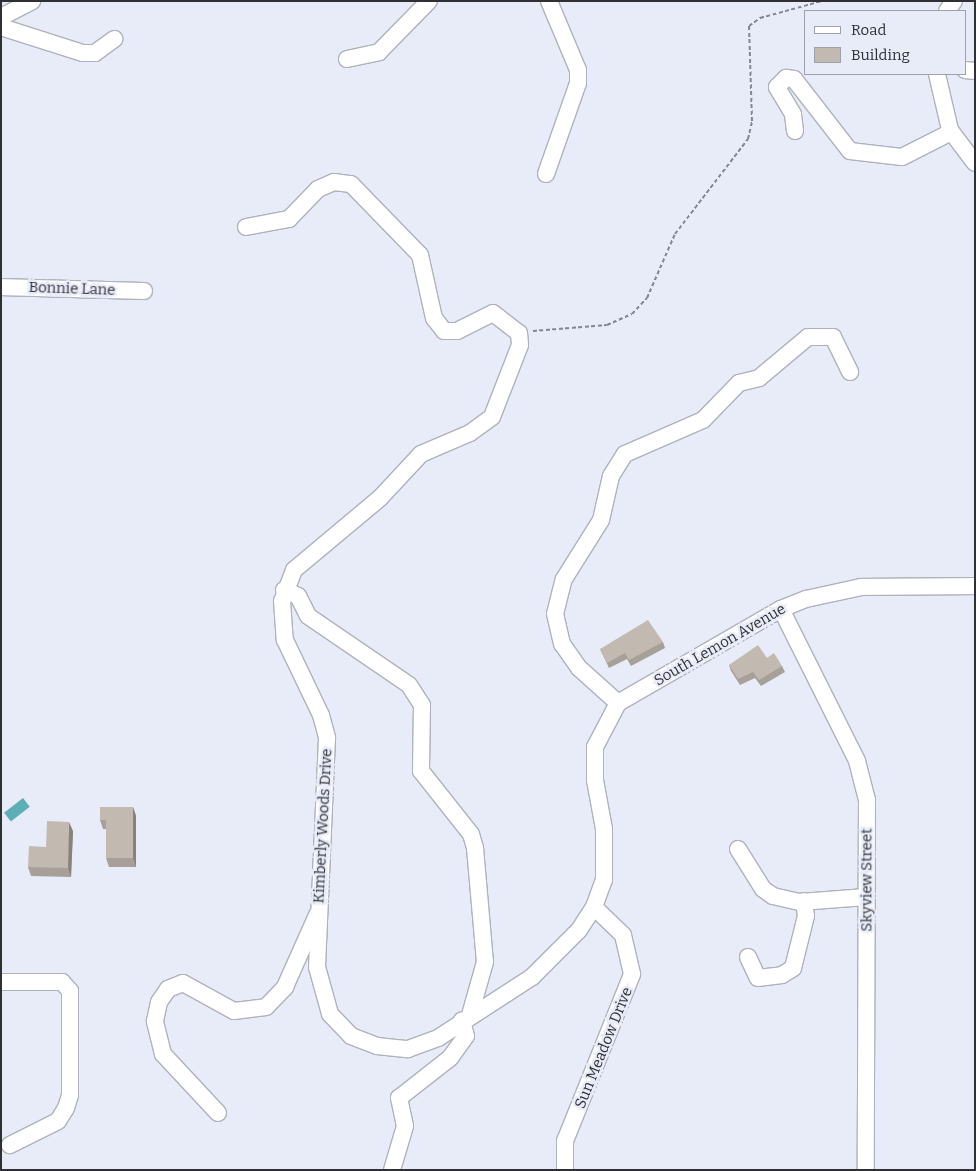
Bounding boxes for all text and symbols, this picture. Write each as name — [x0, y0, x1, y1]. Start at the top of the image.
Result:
legend — [804, 10, 966, 75]
text: Road — [851, 21, 886, 39]
text: Building — [851, 46, 910, 64]
street label: Bonnie Lane — [28, 278, 116, 300]
street label: South Lemon Avenue — [651, 600, 789, 690]
street label: Kimberly Woods Drive — [310, 748, 336, 904]
street label: Skyview Street — [858, 828, 876, 932]
street label: Sun Meadow Drive — [571, 985, 637, 1111]

